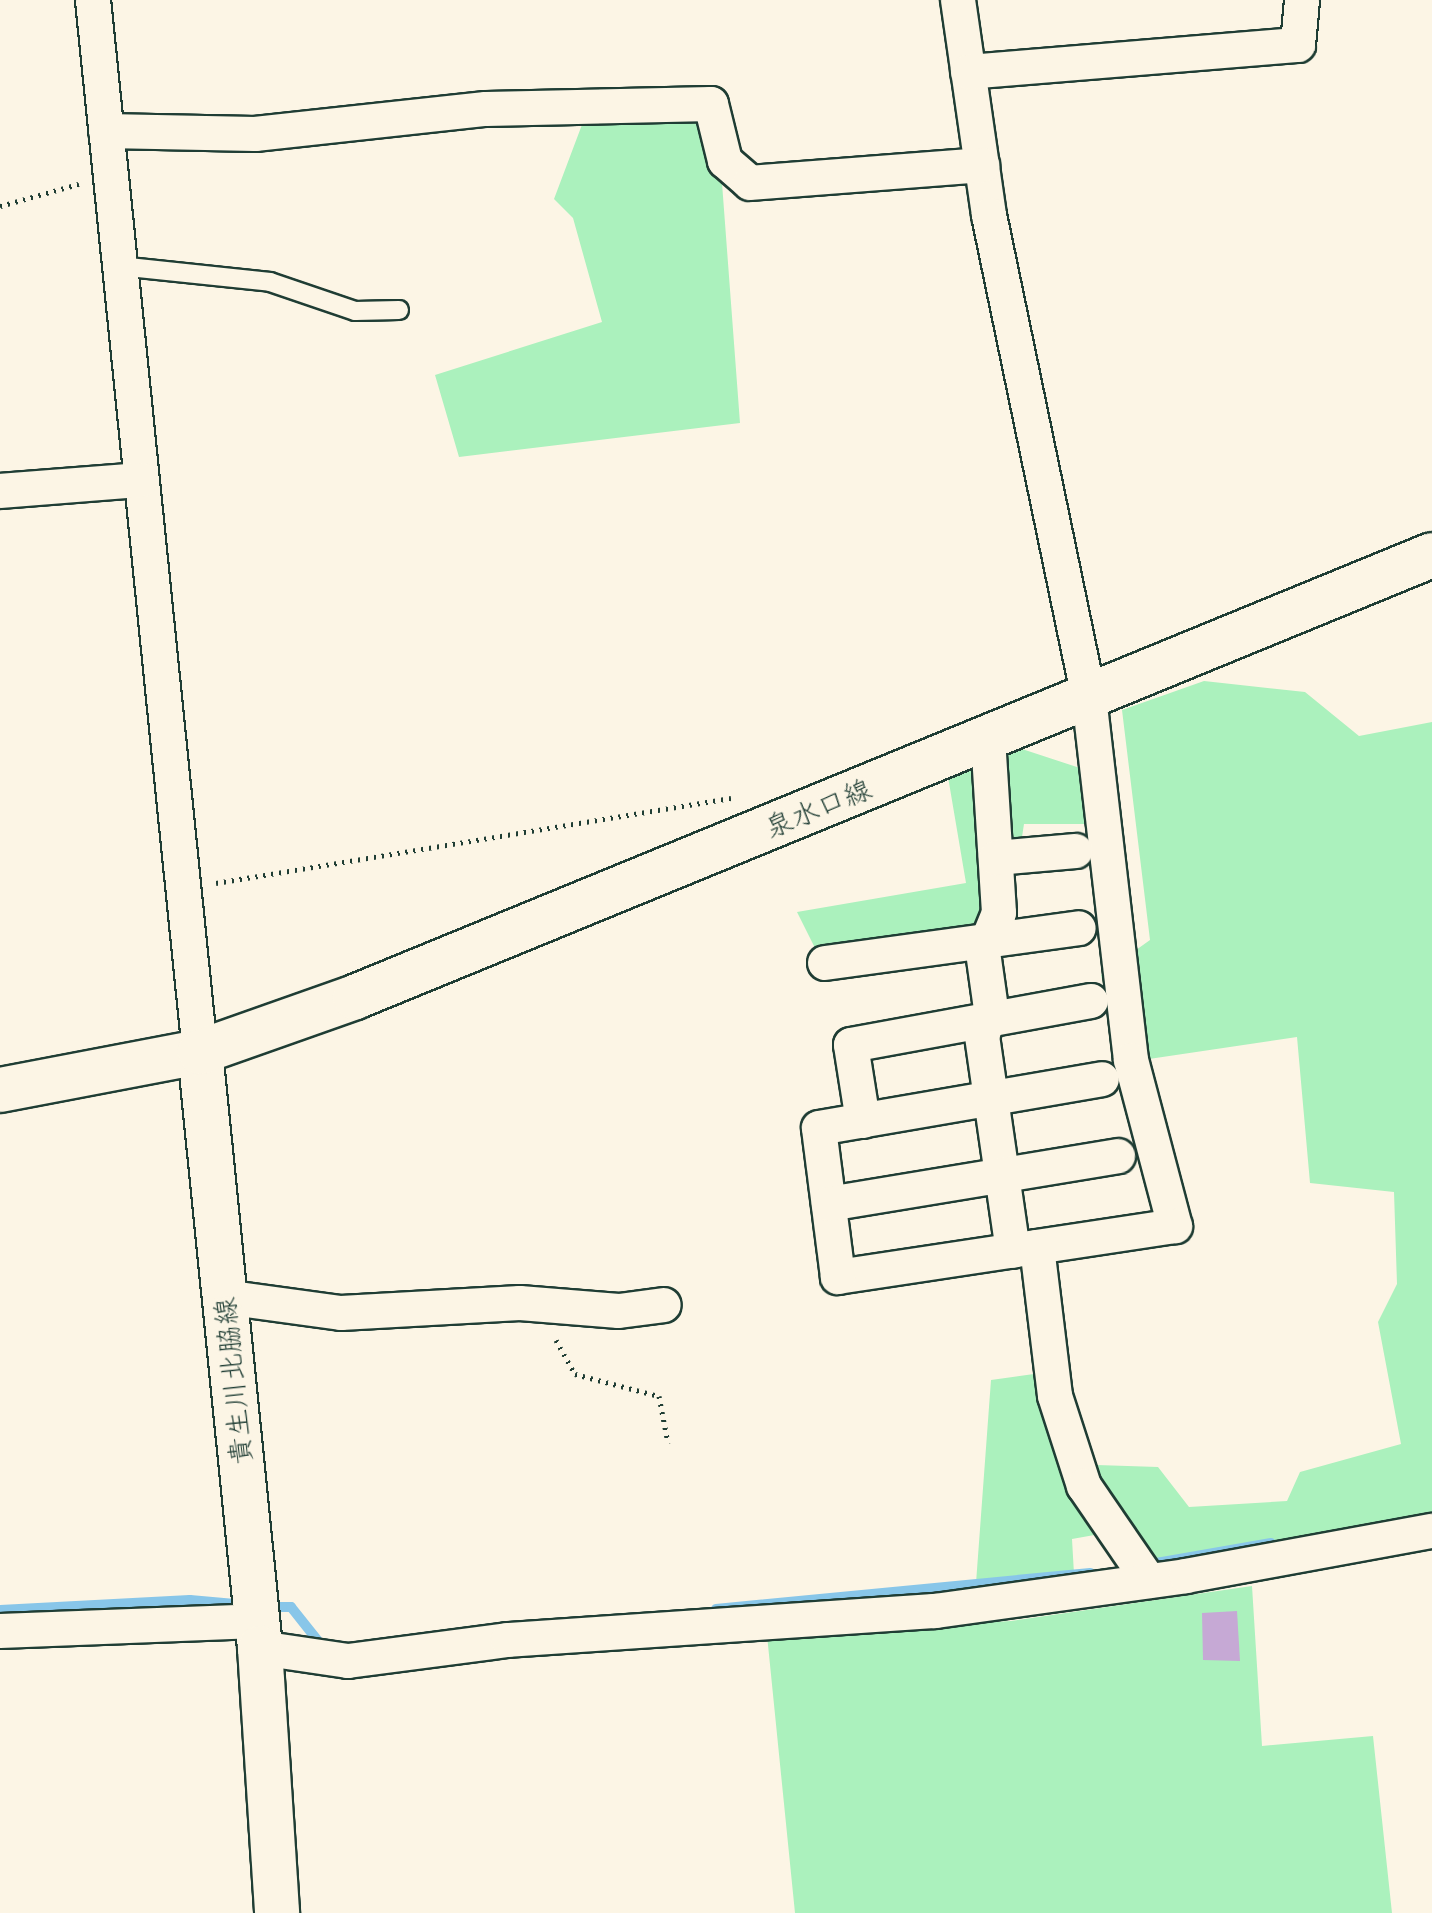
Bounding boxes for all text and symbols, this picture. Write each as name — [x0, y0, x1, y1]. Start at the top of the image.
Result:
street label: 泉水口線 — [760, 771, 876, 845]
street label: 貴生川北脇線 — [208, 1296, 258, 1466]

